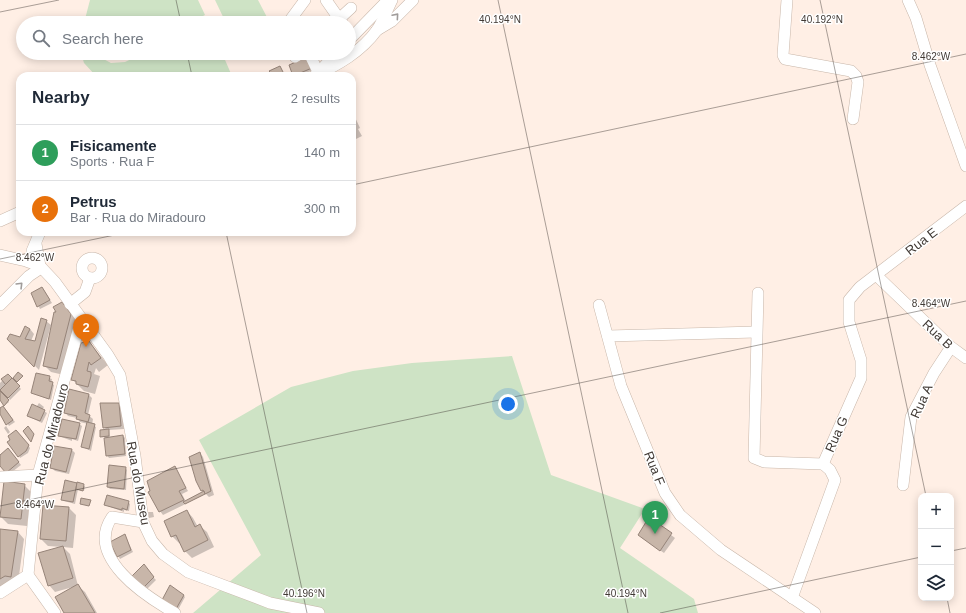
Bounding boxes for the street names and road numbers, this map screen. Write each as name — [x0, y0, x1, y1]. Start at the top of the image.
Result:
street label: Rua E — [902, 224, 940, 258]
street label: Rua B — [919, 317, 956, 352]
street label: Rua do Miradouro — [32, 382, 71, 486]
street label: Rua A — [907, 382, 936, 420]
street label: Rua G — [822, 414, 851, 454]
street label: Rua do Museu — [124, 440, 153, 526]
street label: Rua F — [641, 449, 668, 487]

